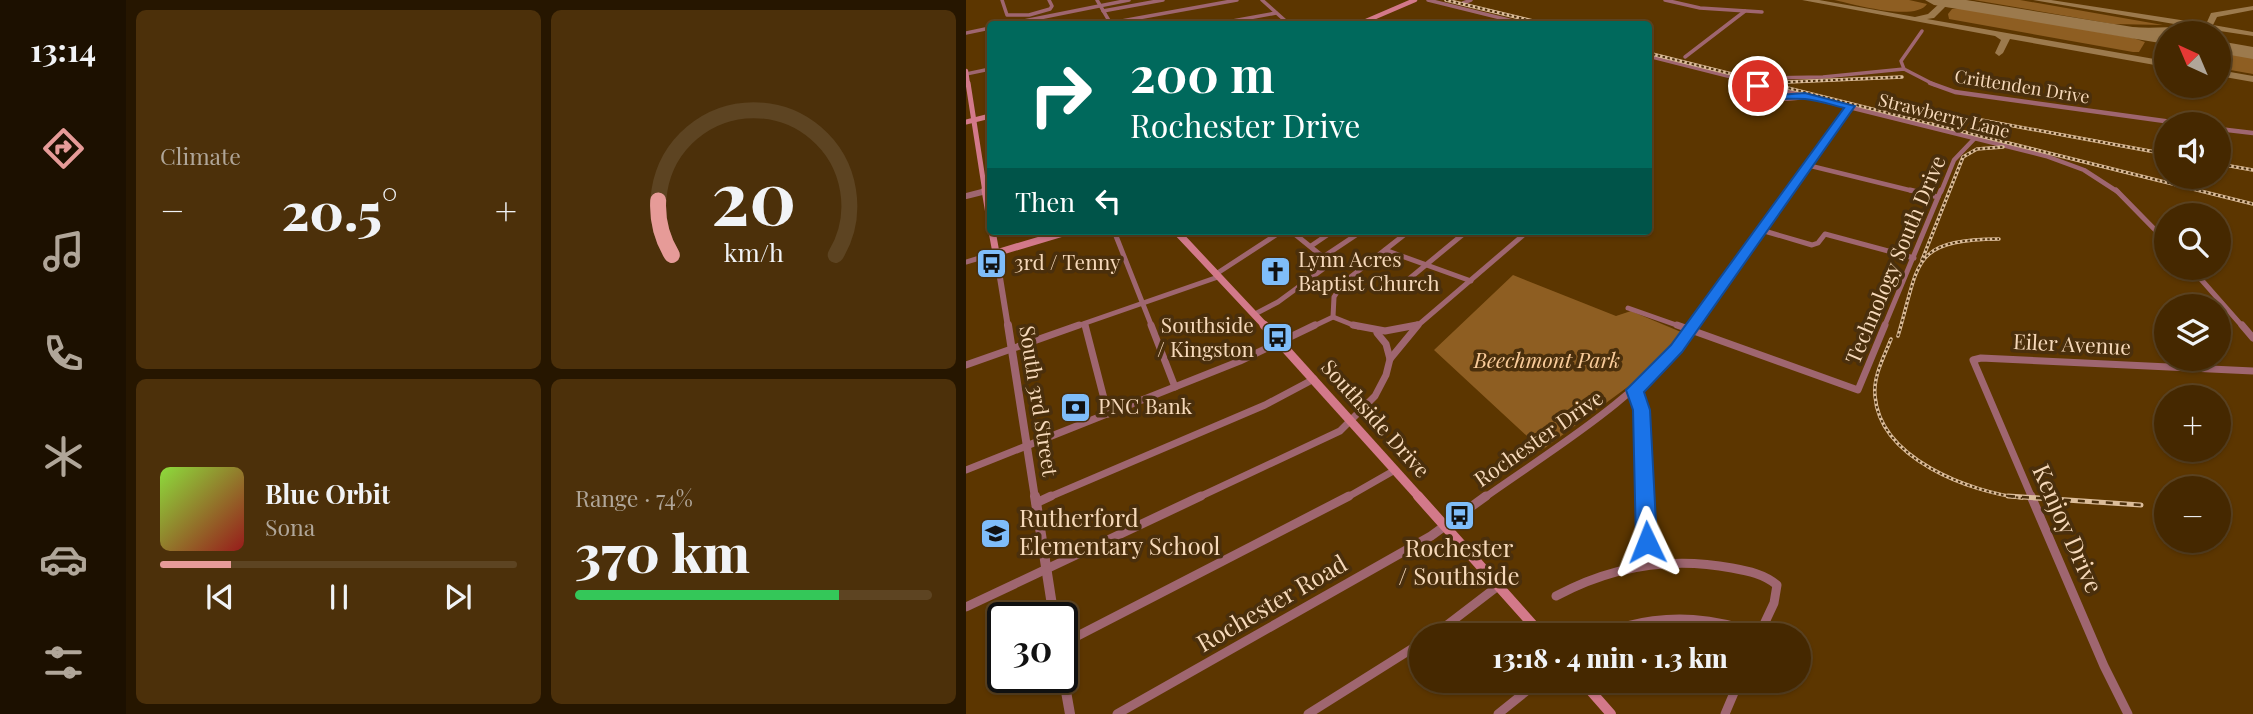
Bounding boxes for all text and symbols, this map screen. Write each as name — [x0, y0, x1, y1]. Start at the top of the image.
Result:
north arrow — [2154, 21, 2231, 98]
map controls — [2154, 21, 2231, 553]
text: 13:14 — [30, 27, 96, 70]
text: 200 m — [1130, 40, 1275, 105]
icon: right — [1015, 49, 1106, 140]
pin — [1728, 56, 1788, 116]
street label: Crittenden Drive — [1953, 63, 2091, 109]
icon: arrive — [1739, 67, 1777, 105]
street label: Strawberry Lane — [1876, 87, 2012, 143]
text: Rochester Drive — [1130, 103, 1361, 146]
button: sound — [2154, 112, 2231, 189]
icon: directions — [39, 124, 88, 173]
text: Climate — [160, 140, 241, 171]
text: 20 — [711, 147, 796, 244]
street label: Technology South Drive — [1838, 151, 1951, 368]
text: 20.5° — [282, 175, 398, 244]
icon: left — [1089, 182, 1127, 220]
text: − — [160, 184, 185, 235]
text: + — [495, 184, 517, 235]
text: Then — [1015, 184, 1075, 219]
button: search — [2154, 203, 2231, 280]
icon: music — [39, 227, 88, 276]
text: km/h — [724, 235, 784, 268]
place label: Lynn Acres Baptist Church — [1298, 244, 1440, 296]
bus stop icon: 3rd / Tenny — [974, 246, 1008, 280]
place label: 3rd / Tenny — [1014, 247, 1121, 275]
church icon: Lynn Acres Baptist Church — [1258, 255, 1292, 289]
button: layers — [2154, 294, 2231, 371]
place label: Southside / Kingston — [1157, 310, 1254, 362]
bus stop icon: Southside / Kingston — [1260, 321, 1294, 355]
street label: South 3rd Street — [1014, 323, 1066, 479]
street label: Eiler Avenue — [2012, 326, 2132, 360]
icon: phone — [39, 329, 88, 378]
park label: Beechmont Park — [1473, 345, 1620, 373]
street label: Southside Drive — [1316, 353, 1437, 483]
street label: Rochester Drive — [1468, 383, 1608, 492]
button: + — [2154, 385, 2231, 462]
bank icon: PNC Bank — [1058, 390, 1092, 424]
place label: PNC Bank — [1098, 391, 1193, 419]
icon: climate — [39, 432, 88, 481]
street label: Kenjoy Drive — [2026, 459, 2111, 598]
text: Blue Orbit — [265, 476, 390, 511]
button: − — [2154, 476, 2231, 553]
text: Range · 74% — [575, 482, 693, 513]
bus stop icon: Rochester / Southside — [1442, 498, 1476, 532]
place label: Rutherford Elementary School — [1019, 501, 1221, 561]
position arrow — [1610, 505, 1684, 579]
text: Sona — [265, 511, 315, 542]
school or university icon: Rutherford Elementary School — [979, 516, 1013, 550]
text: 370 km — [575, 517, 750, 586]
place label: Rochester / Southside — [1398, 531, 1520, 591]
icon: car — [39, 535, 88, 584]
street label: Rochester Road — [1190, 546, 1352, 658]
icon: previous — [201, 578, 239, 616]
icon: pause — [320, 578, 358, 616]
icon: next — [439, 578, 477, 616]
speed limit sign: 30 — [987, 602, 1078, 693]
icon: filters — [39, 638, 88, 687]
text: 13:18 · 4 min · 1.3 km — [1492, 640, 1728, 675]

